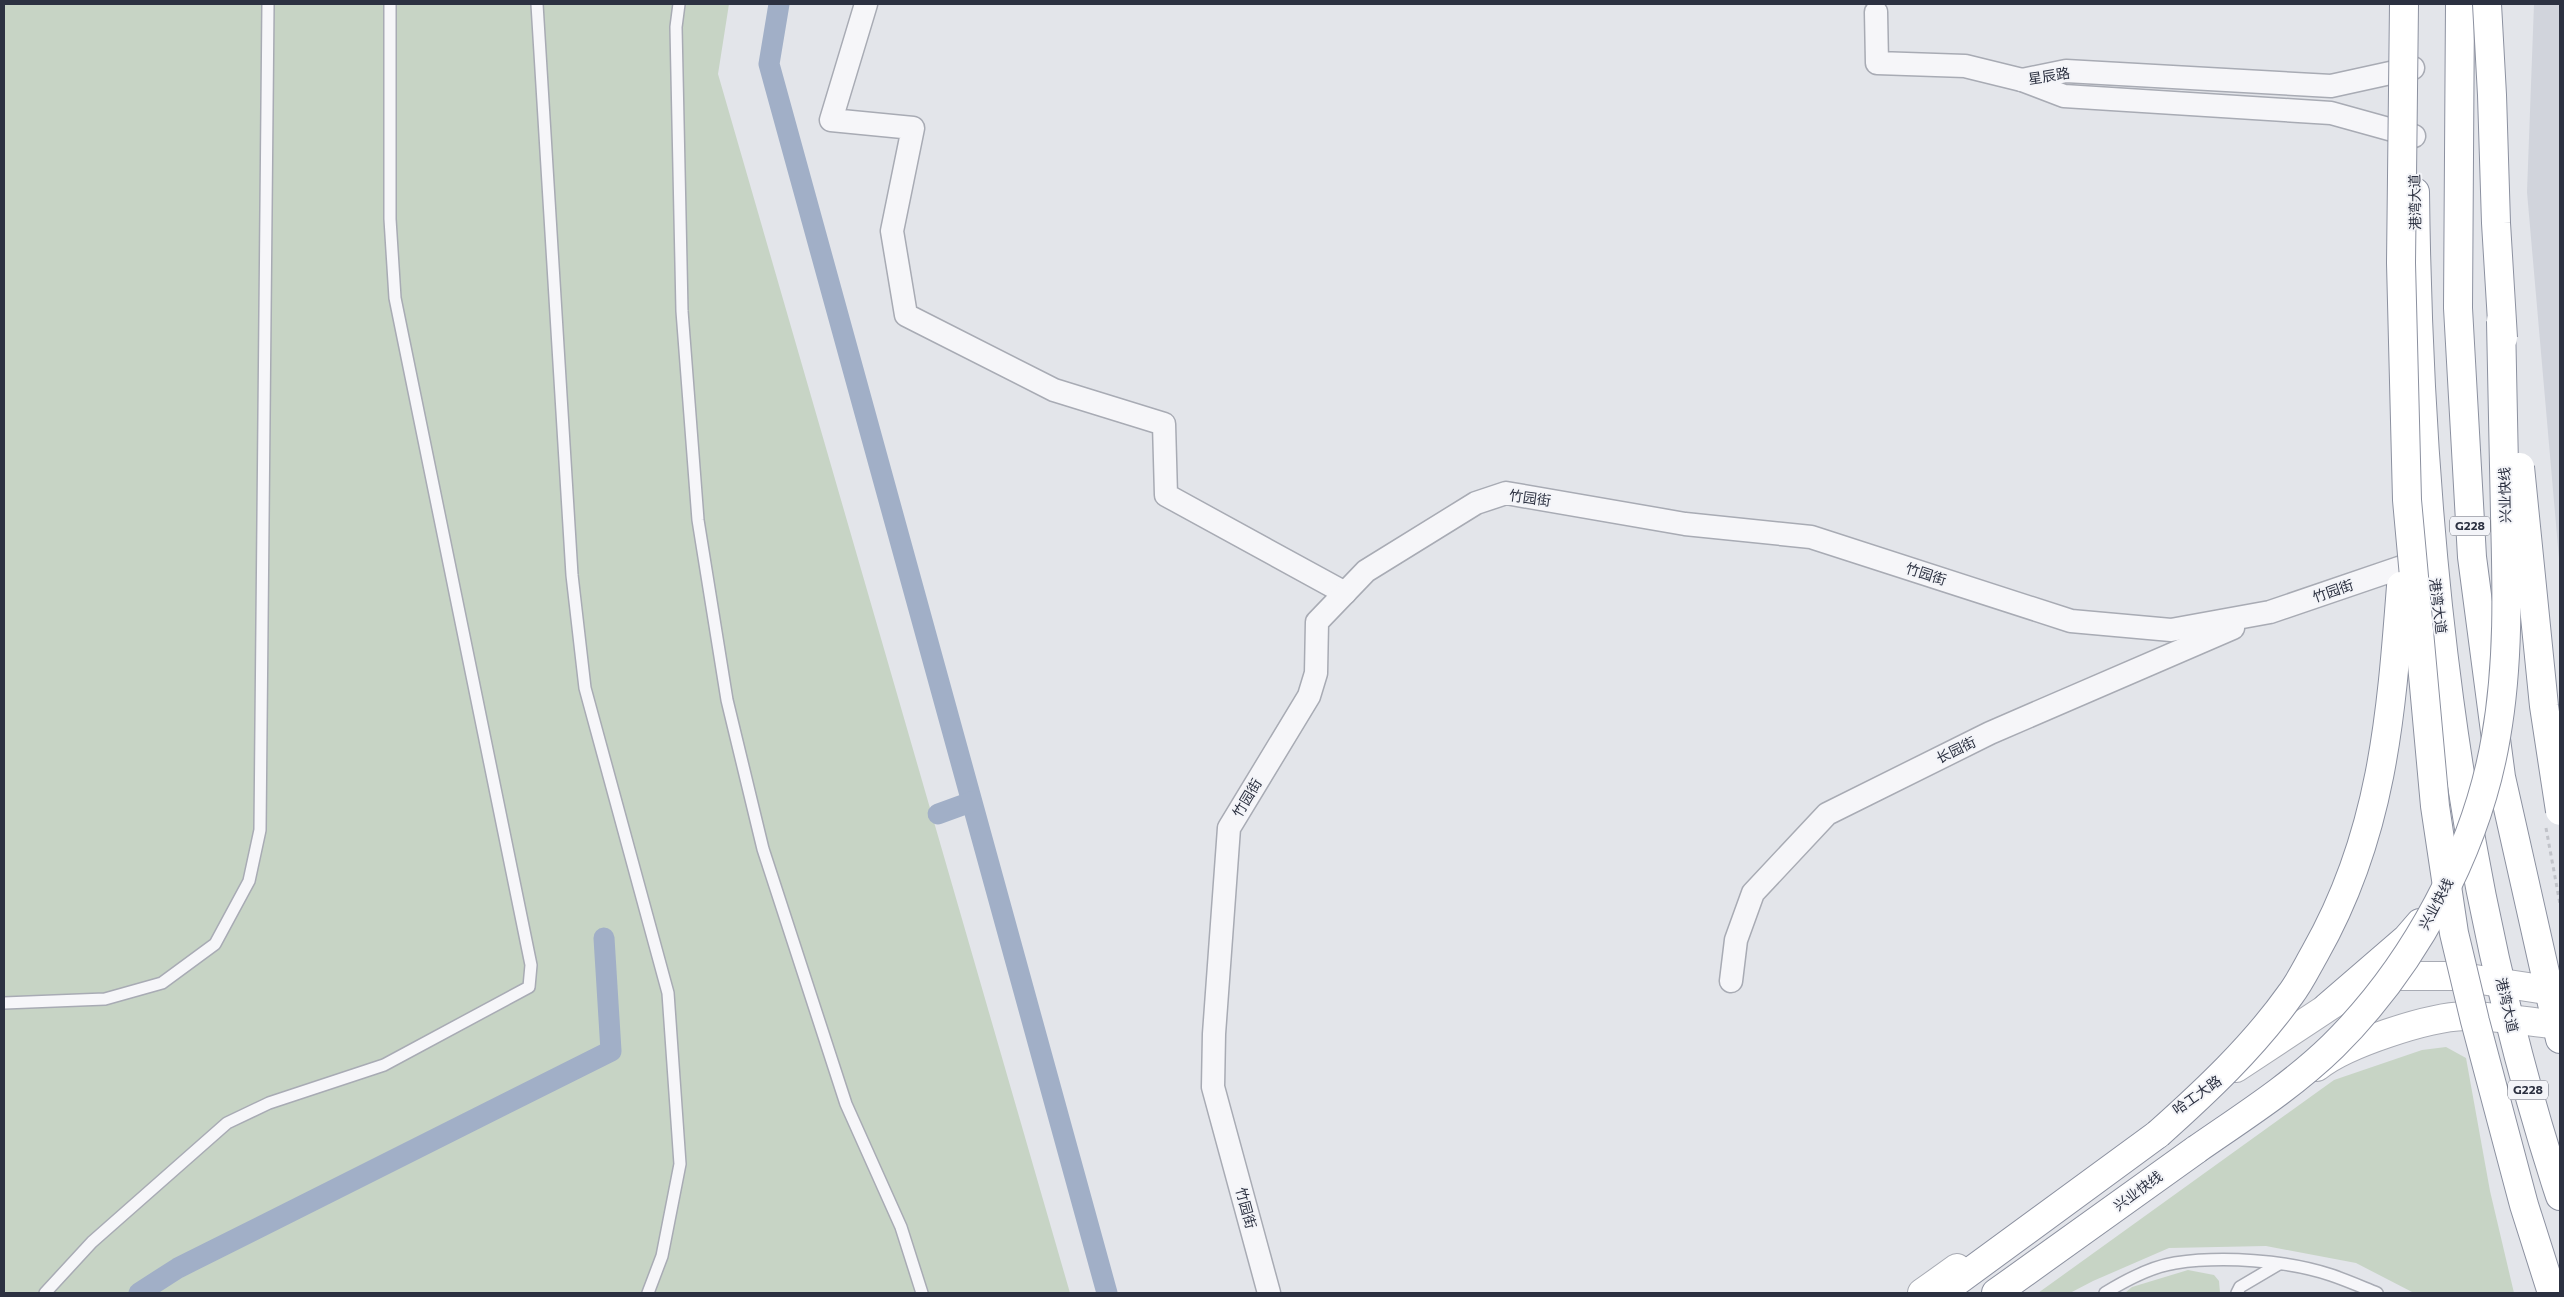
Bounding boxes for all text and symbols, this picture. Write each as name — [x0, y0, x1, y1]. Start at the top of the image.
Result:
street label: 星辰路 — [2027, 64, 2071, 87]
street label: 港湾大道 — [2406, 174, 2423, 230]
street label: 兴业快线 — [2496, 467, 2513, 523]
street label: 竹园街 — [1508, 486, 1552, 509]
road number: G228 — [2450, 516, 2490, 536]
street label: 竹园街 — [1904, 559, 1949, 588]
street label: 竹园街 — [2310, 576, 2355, 605]
street label: 港湾大道 — [2427, 577, 2450, 635]
street label: 长园街 — [1933, 733, 1978, 766]
street label: 竹园街 — [1228, 775, 1265, 820]
street label: 兴业快线 — [2415, 875, 2456, 932]
street label: 港湾大道 — [2493, 976, 2522, 1034]
street label: 哈工大路 — [2169, 1072, 2225, 1118]
road number: G228 — [2508, 1080, 2548, 1100]
street label: 兴业快线 — [2110, 1167, 2165, 1214]
street label: 竹园街 — [1233, 1185, 1260, 1230]

